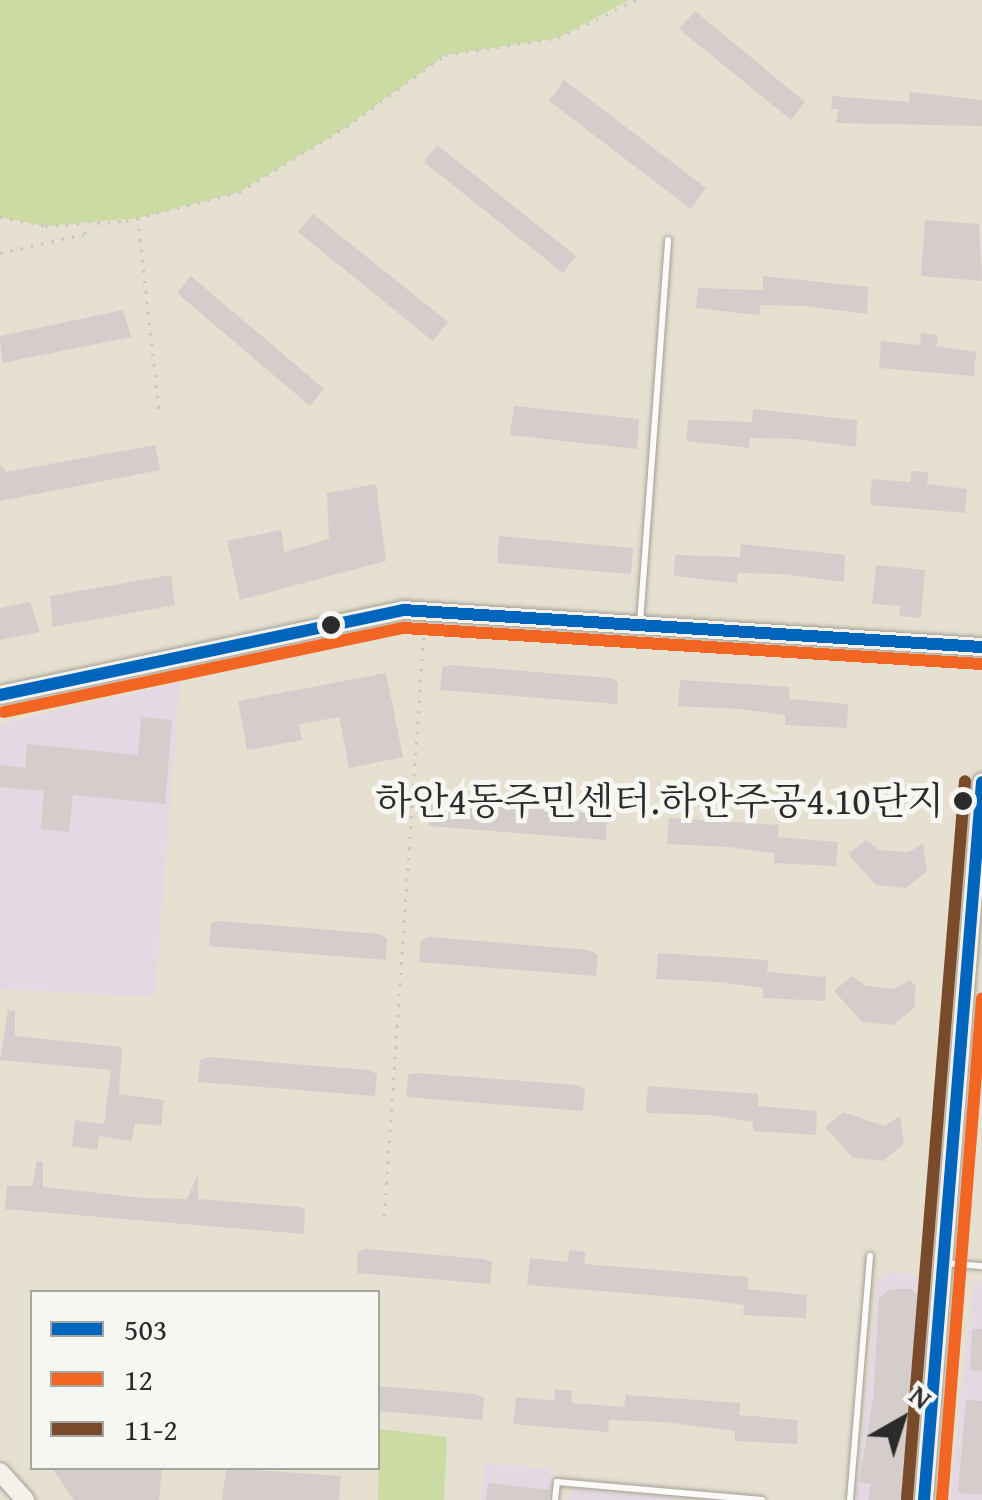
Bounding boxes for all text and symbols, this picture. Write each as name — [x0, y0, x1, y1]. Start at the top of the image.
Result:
unlabelled marker — [321, 615, 341, 635]
place label: 하안4동주민센터.하안주공4.10단지 — [375, 778, 944, 824]
marker: 하안4동주민센터.하안주공4.10단지 — [953, 791, 973, 811]
legend — [30, 1290, 380, 1470]
text: 503 — [124, 1307, 167, 1351]
text: 12 — [124, 1357, 153, 1401]
north arrow — [852, 1370, 952, 1470]
text: N — [901, 1374, 941, 1418]
text: 11-2 — [124, 1407, 178, 1451]

